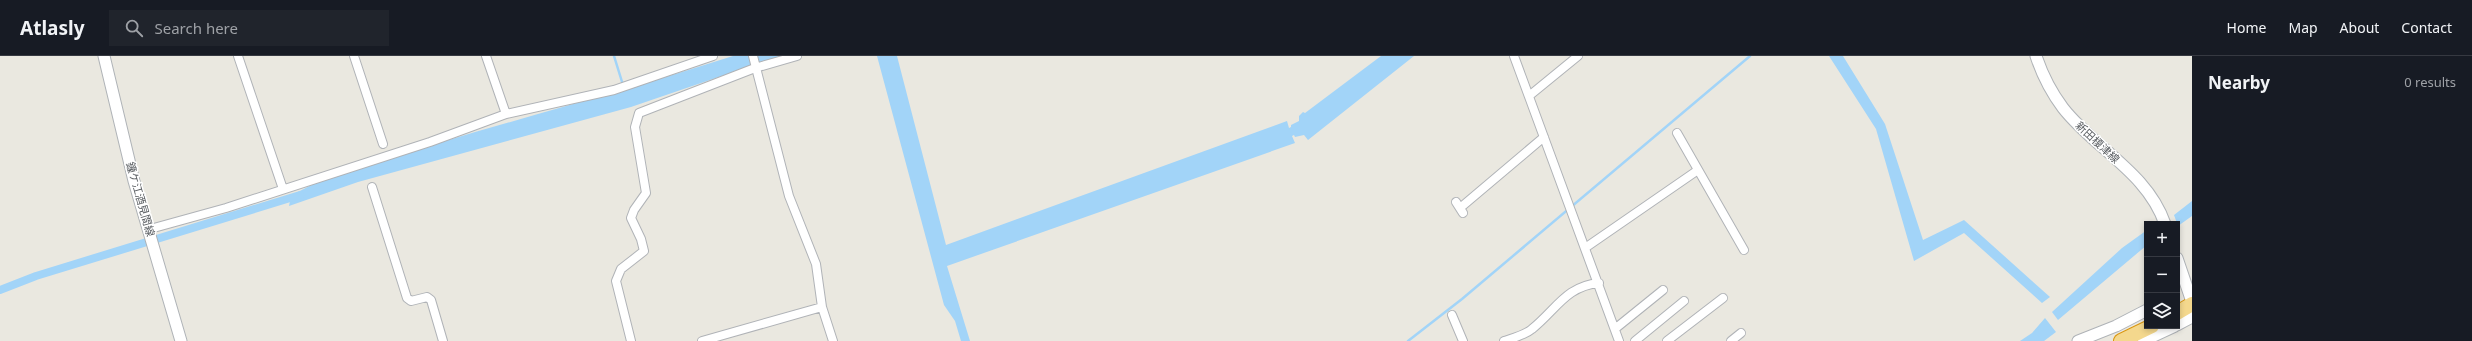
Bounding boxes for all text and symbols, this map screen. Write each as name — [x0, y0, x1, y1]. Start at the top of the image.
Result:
search box — [109, 10, 389, 46]
text: Atlasly — [20, 15, 85, 41]
icon: search — [123, 17, 145, 39]
text: Search here — [155, 18, 238, 38]
text: Home — [2227, 18, 2266, 37]
text: Map — [2288, 18, 2318, 37]
text: About — [2340, 18, 2379, 37]
text: Contact — [2401, 18, 2452, 37]
text: Nearby — [2208, 71, 2270, 94]
text: 0 results — [2404, 73, 2456, 91]
street label: 新田榎津線 — [2073, 118, 2123, 166]
street label: 鐘ケ江酒見間線 — [123, 160, 159, 238]
map controls — [2144, 221, 2180, 329]
button: + — [2144, 221, 2180, 257]
button: − — [2144, 257, 2180, 293]
button: layers — [2144, 293, 2180, 329]

